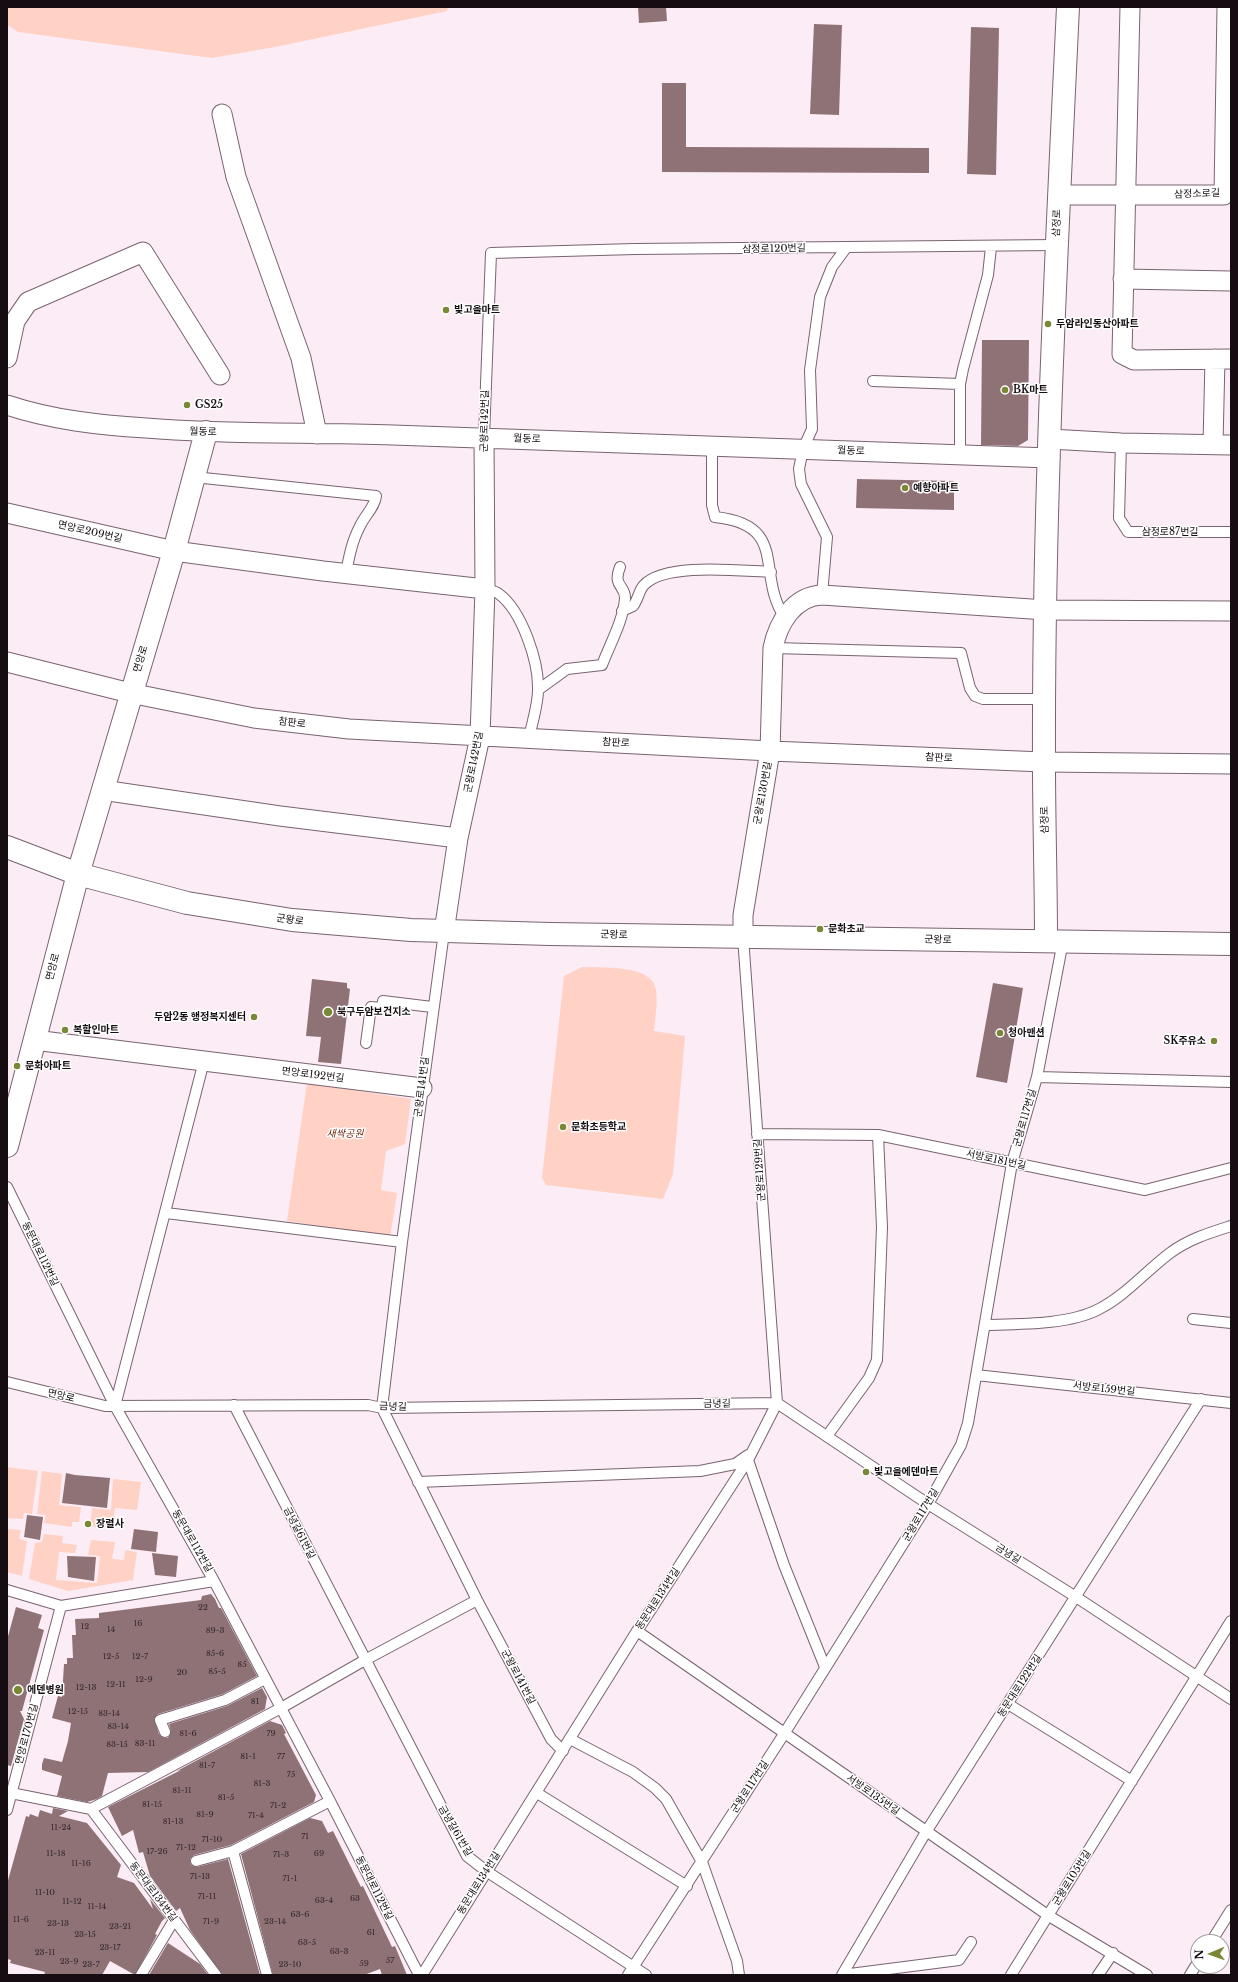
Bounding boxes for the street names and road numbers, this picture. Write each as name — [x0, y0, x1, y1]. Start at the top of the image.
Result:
street label: 삼정소로길 — [1174, 187, 1220, 201]
street label: 삼정로 — [1051, 209, 1063, 237]
street label: 삼정로120번길 — [742, 242, 806, 256]
street label: 군왕로142번길 — [478, 390, 492, 452]
street label: 월동로 — [189, 426, 217, 438]
street label: 월동로 — [513, 433, 541, 445]
street label: 월동로 — [837, 445, 865, 457]
street label: 면앙로209번길 — [57, 519, 123, 545]
street label: 삼정로87번길 — [1141, 526, 1199, 538]
street label: 면앙로 — [131, 644, 151, 674]
street label: 참판로 — [278, 715, 306, 731]
street label: 군왕로142번길 — [462, 730, 486, 794]
street label: 참판로 — [602, 736, 630, 750]
street label: 참판로 — [925, 752, 953, 764]
street label: 군왕로130번길 — [752, 761, 774, 825]
street label: 삼정로 — [1039, 806, 1051, 834]
street label: 군왕로 — [275, 912, 305, 928]
street label: 군왕로 — [600, 929, 628, 941]
street label: 군왕로 — [924, 934, 952, 946]
street label: 면앙로 — [44, 952, 62, 982]
street label: 군왕로141번길 — [412, 1056, 432, 1118]
street label: 면앙로192번길 — [281, 1065, 345, 1085]
street label: 군왕로117번길 — [1011, 1088, 1039, 1148]
street label: 군왕로129번길 — [752, 1138, 768, 1202]
street label: 서방로181번길 — [965, 1148, 1027, 1172]
street label: 동문대로112번길 — [19, 1220, 61, 1288]
street label: 서방로159번길 — [1072, 1380, 1136, 1398]
street label: 면앙로 — [46, 1387, 76, 1405]
street label: 금녕길 — [703, 1398, 731, 1410]
street label: 금녕길 — [379, 1401, 407, 1413]
street label: 군왕로117번길 — [900, 1486, 942, 1544]
street label: 금녕길61번길 — [281, 1505, 317, 1561]
street label: 동문대로112번길 — [169, 1508, 215, 1574]
street label: 금녕길 — [993, 1542, 1023, 1566]
street label: 동문대로134번길 — [633, 1566, 683, 1632]
street label: 군왕로141번길 — [498, 1647, 538, 1707]
street label: 동문대로122번길 — [995, 1653, 1045, 1719]
street label: 면앙로170번길 — [13, 1702, 41, 1766]
street label: 군왕로117번길 — [729, 1759, 771, 1815]
street label: 서방로135번길 — [844, 1772, 902, 1818]
street label: 금녕길61번길 — [436, 1803, 474, 1859]
street label: 군왕로105번길 — [1050, 1848, 1094, 1908]
street label: 동문대로134번길 — [455, 1849, 503, 1917]
street label: 동문대로112번길 — [353, 1854, 395, 1922]
street label: 동문대로134번길 — [127, 1860, 179, 1924]

